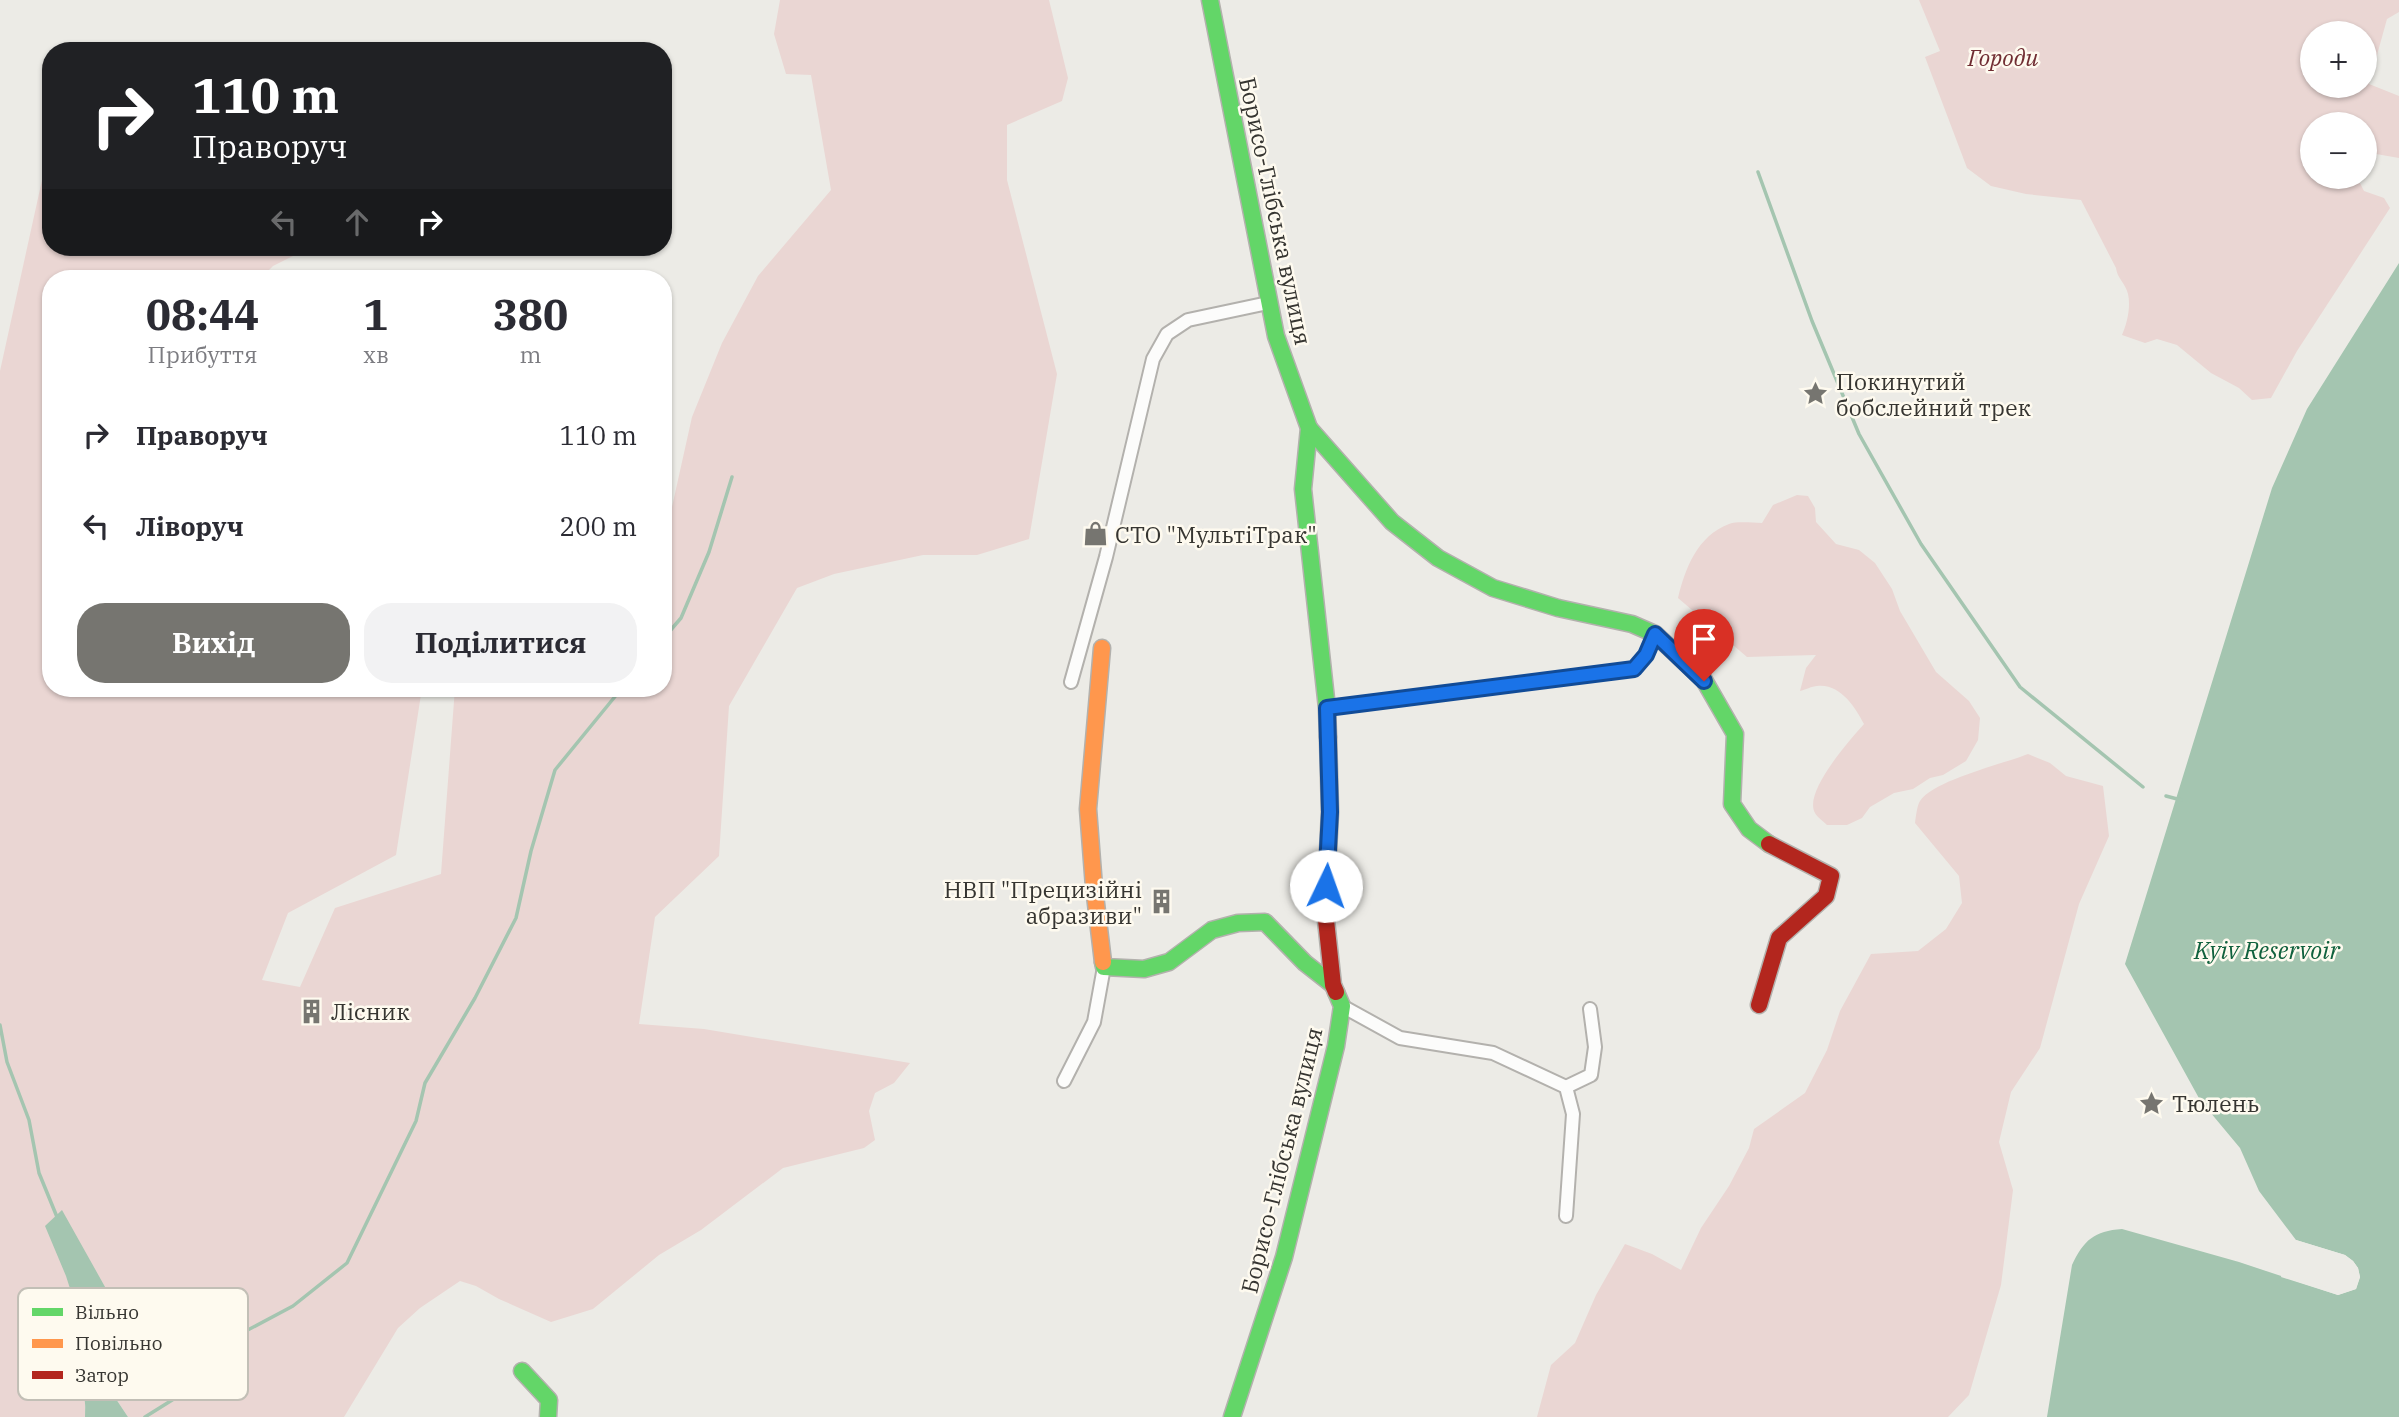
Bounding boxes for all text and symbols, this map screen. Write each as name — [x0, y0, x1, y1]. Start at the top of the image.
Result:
map controls — [2300, 21, 2377, 189]
button: + — [2300, 21, 2377, 98]
park label: Городи — [1967, 42, 2038, 72]
text: 110 m — [192, 63, 339, 126]
icon: right — [77, 70, 168, 161]
street label: Борисо-Глібська вулиця — [1233, 74, 1319, 348]
button: − — [2300, 112, 2377, 189]
text: Праворуч — [192, 125, 348, 167]
icon: left — [265, 203, 303, 241]
icon: ahead — [338, 203, 376, 241]
icon: right — [411, 203, 449, 241]
text: 08:44 — [146, 287, 259, 342]
text: 1 — [363, 287, 389, 342]
text: 380 — [493, 287, 568, 342]
text: Прибуття — [148, 339, 257, 369]
text: хв — [363, 339, 389, 369]
text: m — [519, 339, 541, 369]
place label: Покинутий бобслейний трек — [1836, 366, 2031, 422]
place icon: Покинутий бобслейний трек — [1802, 380, 1830, 408]
icon: right — [77, 416, 115, 454]
text: Праворуч — [136, 418, 268, 452]
text: 110 m — [559, 418, 637, 452]
icon: left — [77, 507, 115, 545]
text: Ліворуч — [136, 509, 244, 543]
text: 200 m — [559, 509, 637, 543]
place label: СТО "МультіТрак" — [1115, 519, 1317, 549]
shop icon: СТО "МультіТрак" — [1081, 520, 1109, 548]
button: Вихід — [77, 603, 350, 683]
button: Поділитися — [364, 603, 637, 683]
pin — [1674, 609, 1734, 681]
icon: arrive — [1685, 620, 1723, 658]
position arrow — [1289, 849, 1363, 923]
place label: НВП "Прецизійні абразиви" — [944, 874, 1142, 930]
building icon: НВП "Прецизійні абразиви" — [1148, 888, 1176, 916]
water label: Kyiv Reservoir — [2193, 934, 2341, 966]
place label: Лісник — [331, 996, 410, 1026]
building icon: Лісник — [297, 997, 325, 1025]
street label: Борисо-Глібська вулиця — [1233, 1024, 1329, 1296]
place label: Тюлень — [2172, 1088, 2259, 1118]
place icon: Тюлень — [2138, 1089, 2166, 1117]
legend — [18, 1288, 248, 1400]
text: Вільно — [75, 1300, 139, 1324]
text: Повільно — [75, 1331, 162, 1355]
text: Затор — [75, 1363, 129, 1387]

